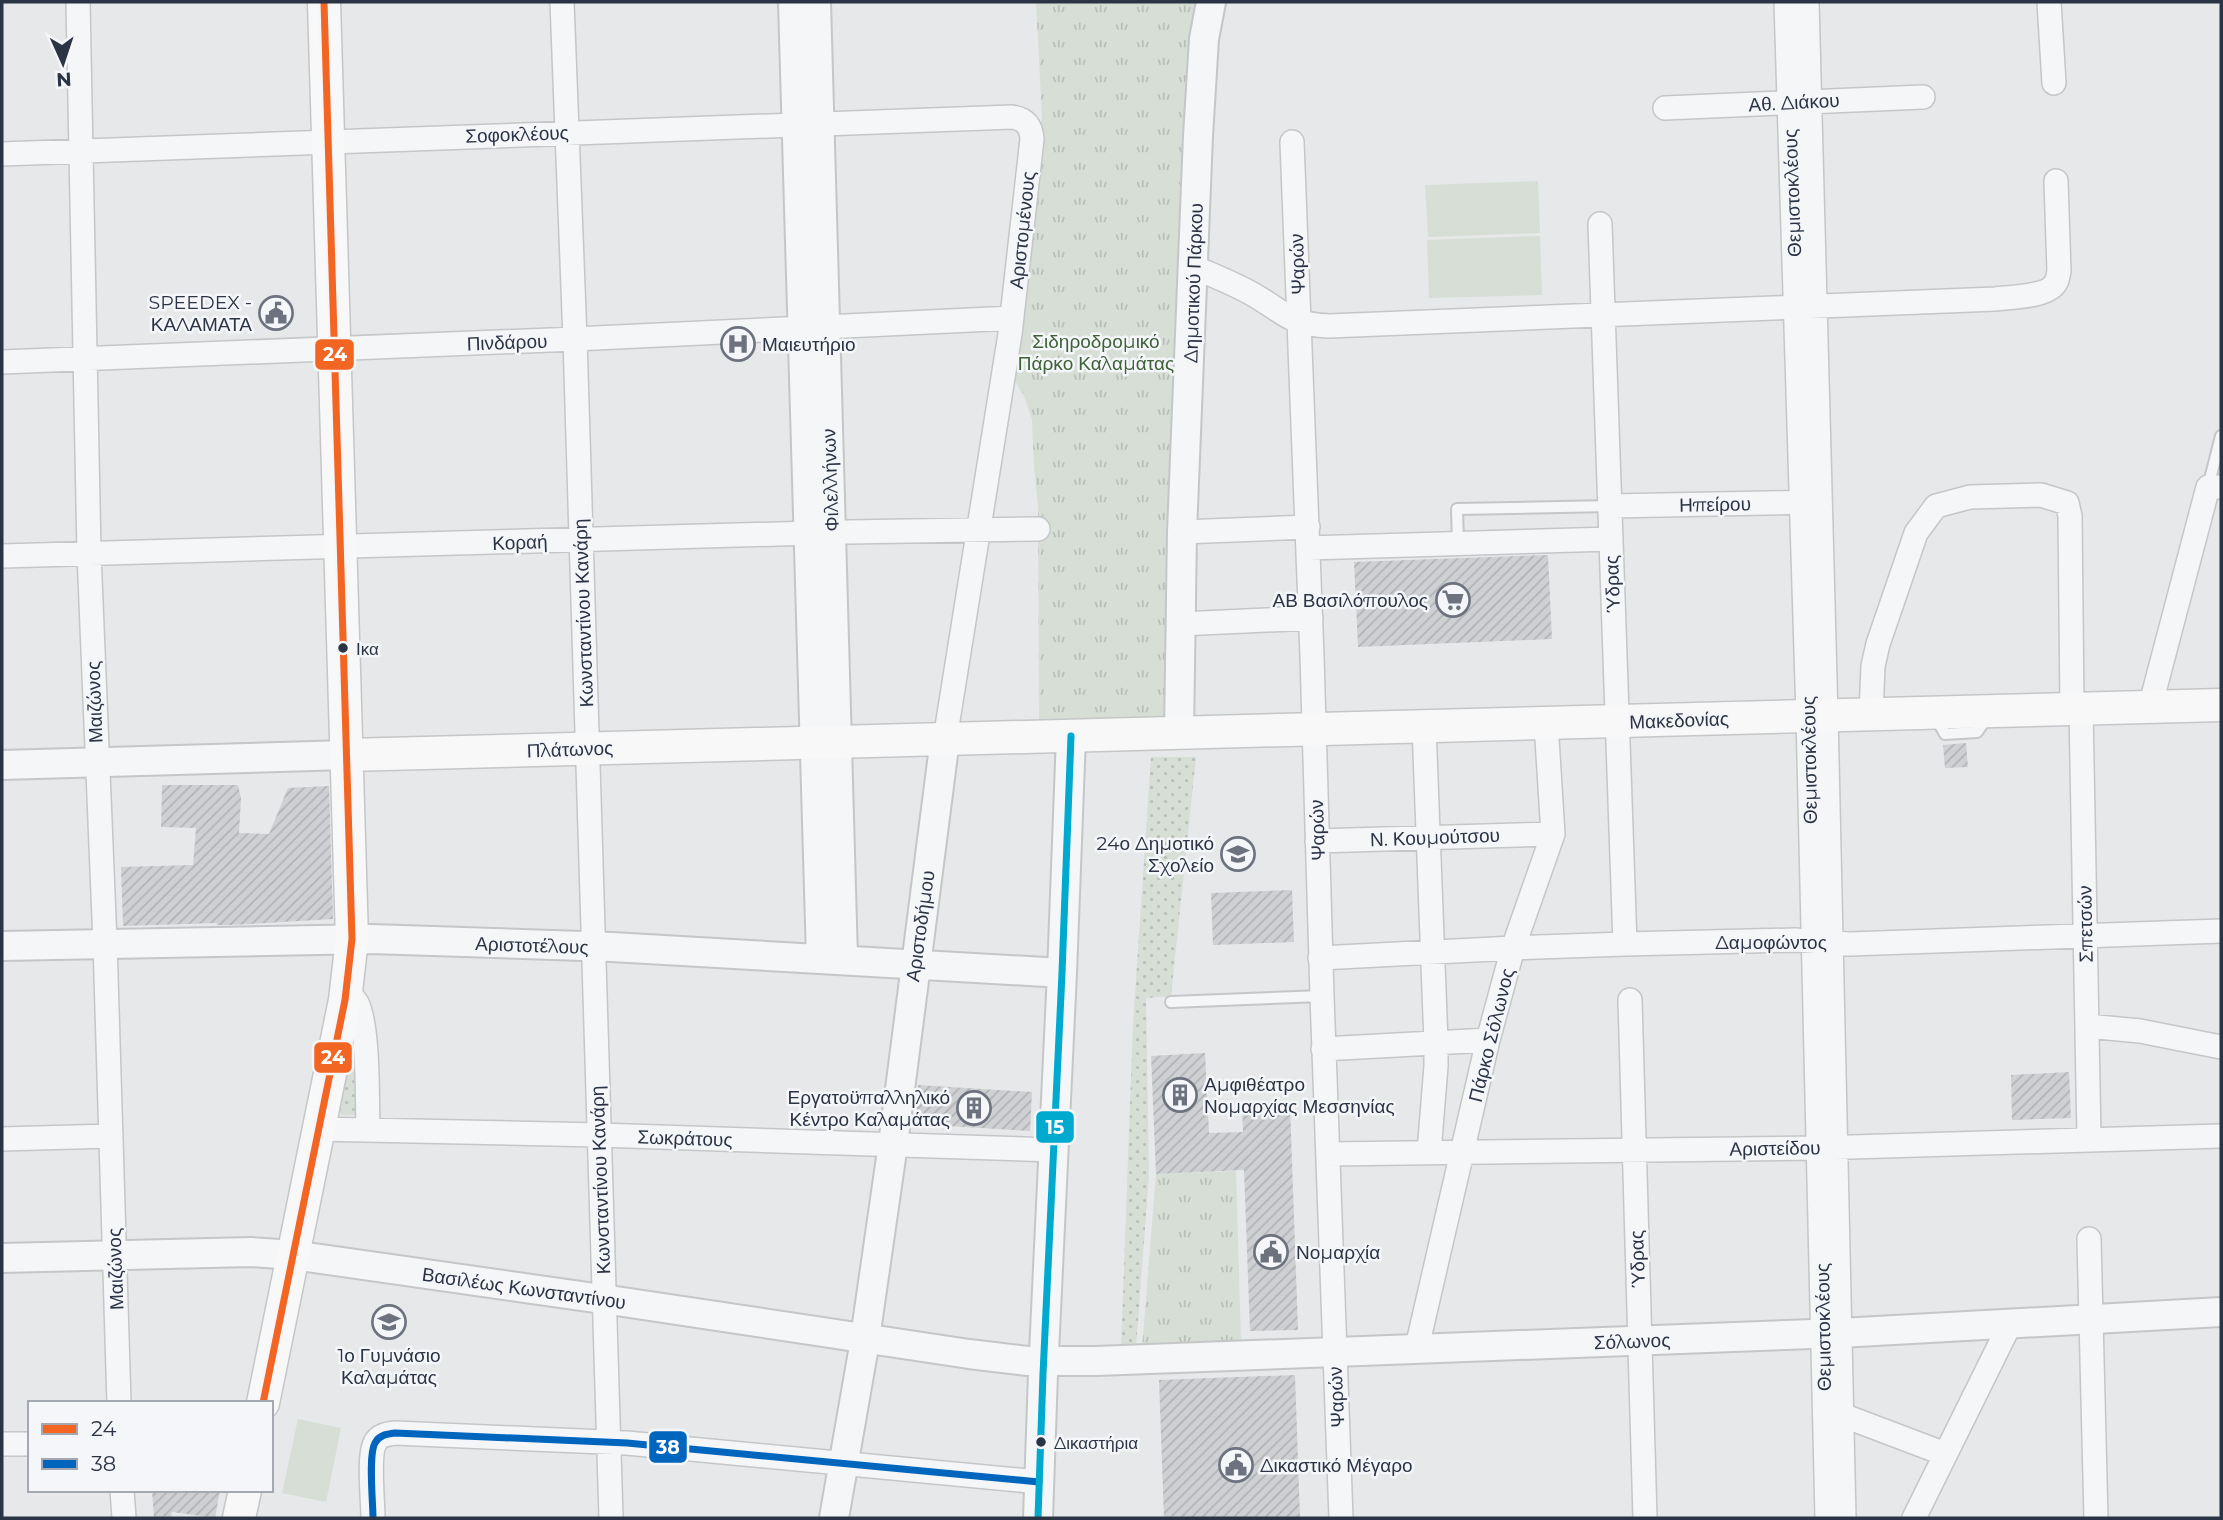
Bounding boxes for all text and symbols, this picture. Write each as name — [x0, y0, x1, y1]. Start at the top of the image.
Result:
north arrow — [28, 28, 98, 98]
text: N — [56, 68, 72, 91]
street label: Αθ. Διάκου — [1748, 89, 1840, 116]
street label: Σοφοκλέους — [465, 121, 569, 148]
street label: Θεμιστοκλέους — [1779, 128, 1806, 257]
street label: Αριστομένους — [1005, 170, 1040, 290]
street label: Δημοτικού Πάρκου — [1179, 203, 1208, 363]
street label: Ψαρών — [1285, 233, 1310, 295]
place label: SPEEDEX - ΚΑΛΑΜΑΤΑ — [148, 291, 252, 336]
public building icon: SPEEDEX - ΚΑΛΑΜΑΤΑ — [257, 294, 295, 332]
hospital icon: Μαιευτήριο — [719, 325, 757, 363]
street label: Πινδάρου — [466, 330, 548, 355]
park label: Σιδηροδρομικό Πάρκο Καλαμάτας — [1018, 330, 1174, 375]
place label: Μαιευτήριο — [762, 333, 856, 356]
line badge: 24 — [314, 338, 355, 371]
text: 24 — [323, 343, 347, 366]
street label: Φιλελλήνων — [817, 428, 844, 532]
street label: Ηπείρου — [1679, 492, 1751, 517]
street label: Κωνσταντίνου Κανάρη — [569, 518, 598, 708]
street label: Κοραή — [492, 530, 548, 555]
street label: Ύδρας — [1600, 555, 1625, 613]
supermarket icon: ΑΒ Βασιλόπουλος — [1434, 581, 1472, 619]
place label: ΑΒ Βασιλόπουλος — [1273, 589, 1428, 612]
place label: Ικα — [356, 639, 379, 659]
marker: Ικα — [336, 641, 350, 655]
street label: Μαιζώνος — [82, 661, 107, 743]
street label: Θεμιστοκλέους — [1797, 696, 1822, 824]
street label: Μακεδονίας — [1629, 707, 1729, 734]
street label: Πλάτωνος — [526, 737, 614, 762]
street label: Ψαρών — [1305, 799, 1330, 861]
street label: Ν. Κουμούτσου — [1370, 824, 1500, 851]
place label: 24ο Δημοτικό Σχολείο — [1097, 832, 1214, 877]
school or university icon: 24ο Δημοτικό Σχολείο — [1219, 835, 1257, 873]
street label: Αριστοδήμου — [901, 869, 940, 983]
street label: Σπετσών — [2073, 885, 2098, 963]
street label: Δαμοφώντος — [1715, 931, 1827, 954]
street label: Αριστοτέλους — [475, 932, 589, 959]
street label: Πάρκο Σόλωνος — [1464, 966, 1519, 1104]
line badge: 24 — [313, 1041, 353, 1074]
text: 24 — [321, 1046, 345, 1069]
place label: Αμφιθέατρο Νομαρχίας Μεσσηνίας — [1204, 1073, 1395, 1118]
building icon: Αμφιθέατρο Νομαρχίας Μεσσηνίας — [1161, 1076, 1199, 1114]
street label: Κωνσταντίνου Κανάρη — [586, 1085, 615, 1275]
place label: Εργατοϋπαλληλικό Κέντρο Καλαμάτας — [788, 1086, 950, 1131]
building icon: Εργατοϋπαλληλικό Κέντρο Καλαμάτας — [955, 1089, 993, 1127]
line badge: 15 — [1035, 1110, 1075, 1144]
text: 15 — [1046, 1116, 1064, 1139]
street label: Σωκράτους — [637, 1125, 733, 1152]
street label: Αριστείδου — [1729, 1136, 1821, 1161]
street label: Μαιζώνος — [103, 1228, 128, 1310]
street label: Ύδρας — [1625, 1230, 1650, 1288]
public building icon: Νομαρχία — [1252, 1233, 1290, 1271]
place label: Νομαρχία — [1296, 1241, 1380, 1264]
street label: Βασιλέως Κωνσταντίνου — [420, 1263, 627, 1314]
street label: Θεμιστοκλέους — [1811, 1263, 1836, 1391]
school or university icon: 1ο Γυμνάσιο Καλαμάτας — [370, 1303, 408, 1341]
street label: Σόλωνος — [1593, 1329, 1671, 1354]
place label: 1ο Γυμνάσιο Καλαμάτας — [337, 1344, 441, 1389]
street label: Ψαρών — [1323, 1366, 1350, 1428]
legend — [28, 1401, 273, 1492]
text: 24 — [91, 1416, 116, 1441]
line badge: 38 — [648, 1430, 688, 1464]
place label: Δικαστήρια — [1054, 1433, 1138, 1453]
marker: Δικαστήρια — [1034, 1435, 1048, 1449]
text: 38 — [655, 1436, 680, 1459]
public building icon: Δικαστικό Μέγαρο — [1217, 1446, 1255, 1484]
text: 38 — [91, 1451, 116, 1476]
place label: Δικαστικό Μέγαρο — [1260, 1454, 1413, 1477]

